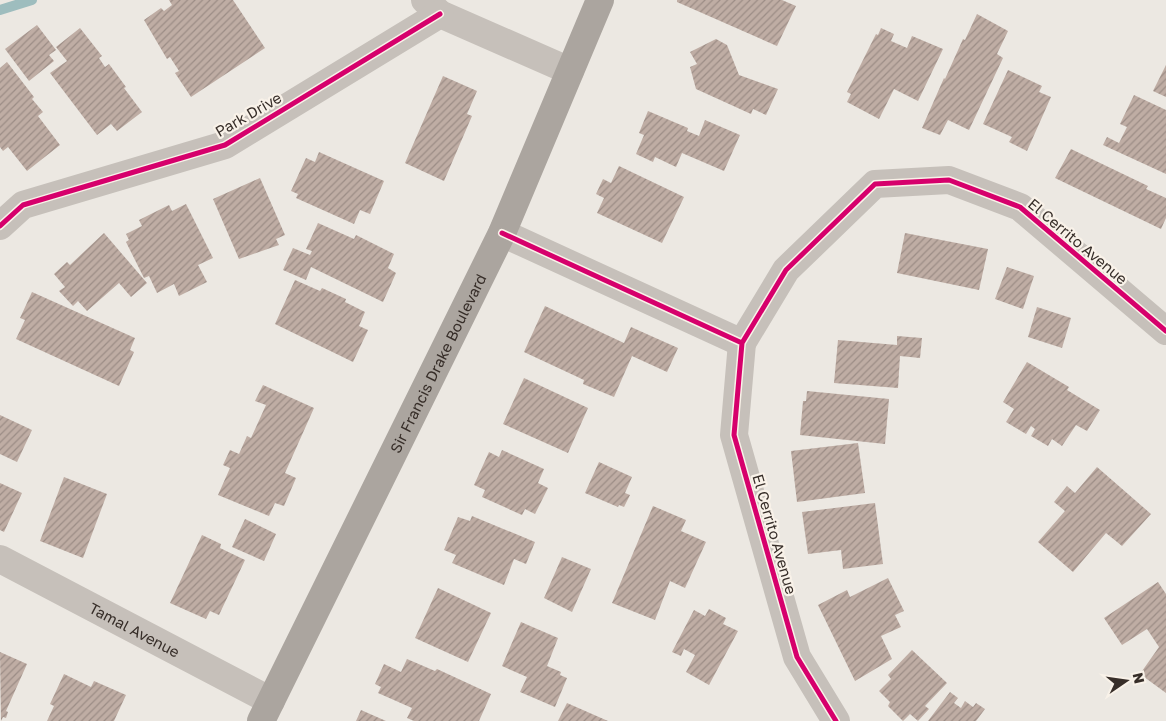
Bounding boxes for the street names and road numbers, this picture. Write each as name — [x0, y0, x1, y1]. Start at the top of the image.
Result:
street label: Park Drive — [212, 88, 285, 140]
street label: El Cerrito Avenue — [1025, 194, 1132, 288]
street label: Sir Francis Drake Boulevard — [386, 271, 489, 456]
street label: El Cerrito Avenue — [749, 472, 801, 596]
street label: Tamal Avenue — [86, 598, 183, 661]

